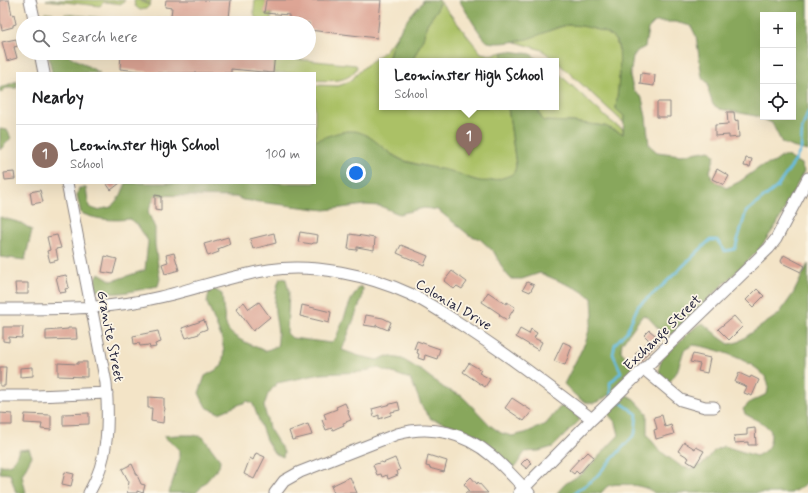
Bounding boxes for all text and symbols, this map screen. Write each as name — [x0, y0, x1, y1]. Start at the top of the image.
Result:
map controls — [760, 12, 796, 120]
button: + — [760, 12, 796, 48]
search box — [16, 16, 316, 60]
icon: search — [30, 27, 52, 49]
text: Search here — [62, 28, 138, 48]
button: − — [760, 48, 796, 84]
popup — [379, 58, 559, 110]
text: Leominster High School — [394, 66, 544, 86]
button: locate — [760, 84, 796, 120]
text: School — [394, 86, 428, 103]
text: Nearby — [32, 87, 84, 109]
pin: 1 — [456, 123, 482, 156]
text: Leominster High School — [70, 136, 220, 156]
text: 1 — [42, 146, 48, 163]
text: 100 m — [265, 146, 300, 163]
text: School — [70, 156, 104, 173]
your location — [346, 163, 366, 183]
street label: Colonial Drive — [412, 275, 495, 335]
street label: Granite Street — [92, 289, 128, 383]
street label: Exchange Street — [620, 291, 707, 376]

